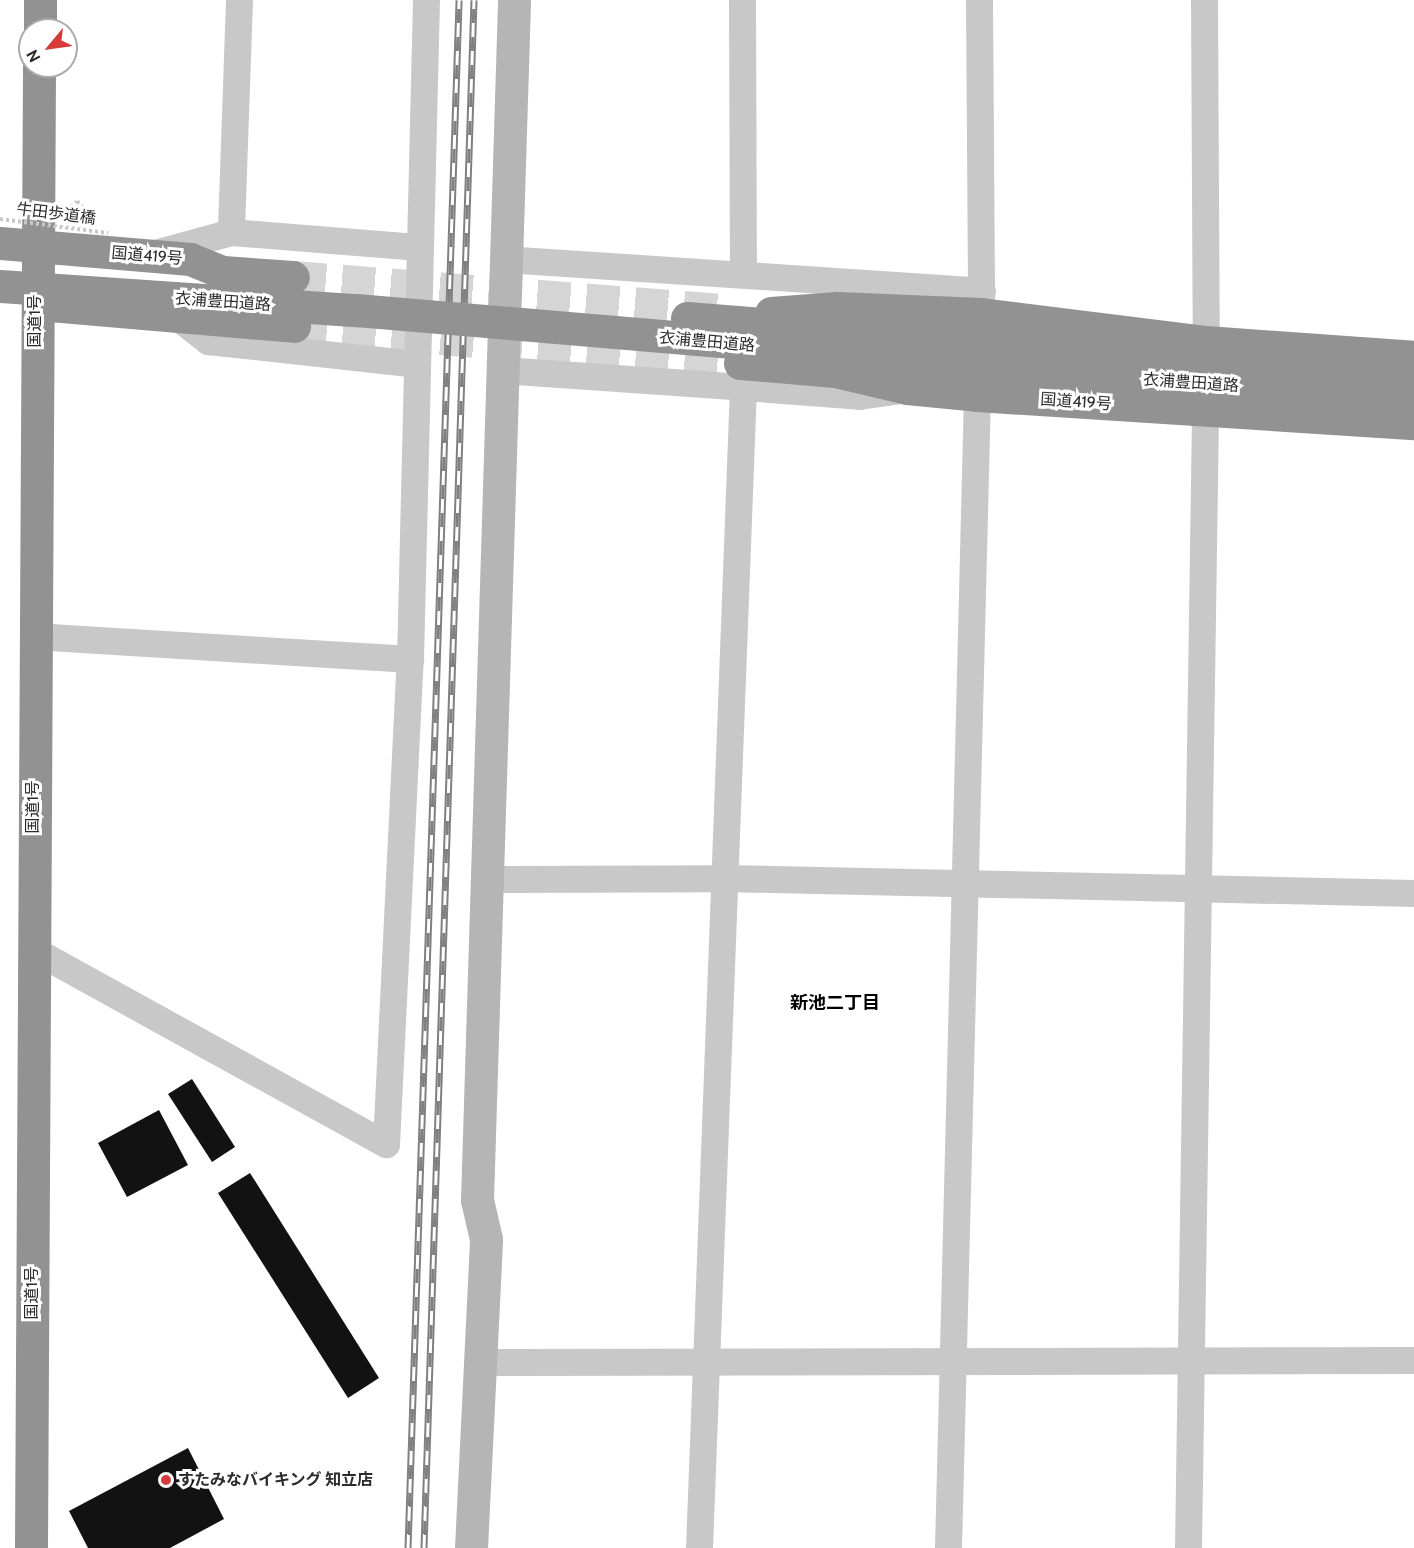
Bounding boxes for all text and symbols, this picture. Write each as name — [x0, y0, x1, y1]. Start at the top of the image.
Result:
north arrow — [18, 18, 78, 78]
text: N — [23, 46, 45, 66]
street label: 牛田歩道橋 — [15, 200, 97, 228]
street label: 国道419号 — [111, 243, 183, 269]
street label: 衣浦豊田道路 — [174, 289, 272, 315]
street label: 国道1号 — [25, 294, 45, 348]
street label: 衣浦豊田道路 — [658, 328, 756, 356]
street label: 衣浦豊田道路 — [1142, 370, 1240, 396]
street label: 国道419号 — [1040, 390, 1112, 414]
street label: 国道1号 — [23, 780, 43, 834]
district label: 新池二丁目 — [790, 992, 880, 1014]
street label: 国道1号 — [22, 1266, 42, 1320]
place label: すたみなバイキング 知立店 — [178, 1470, 374, 1490]
marker: すたみなバイキング 知立店 — [159, 1473, 173, 1487]

